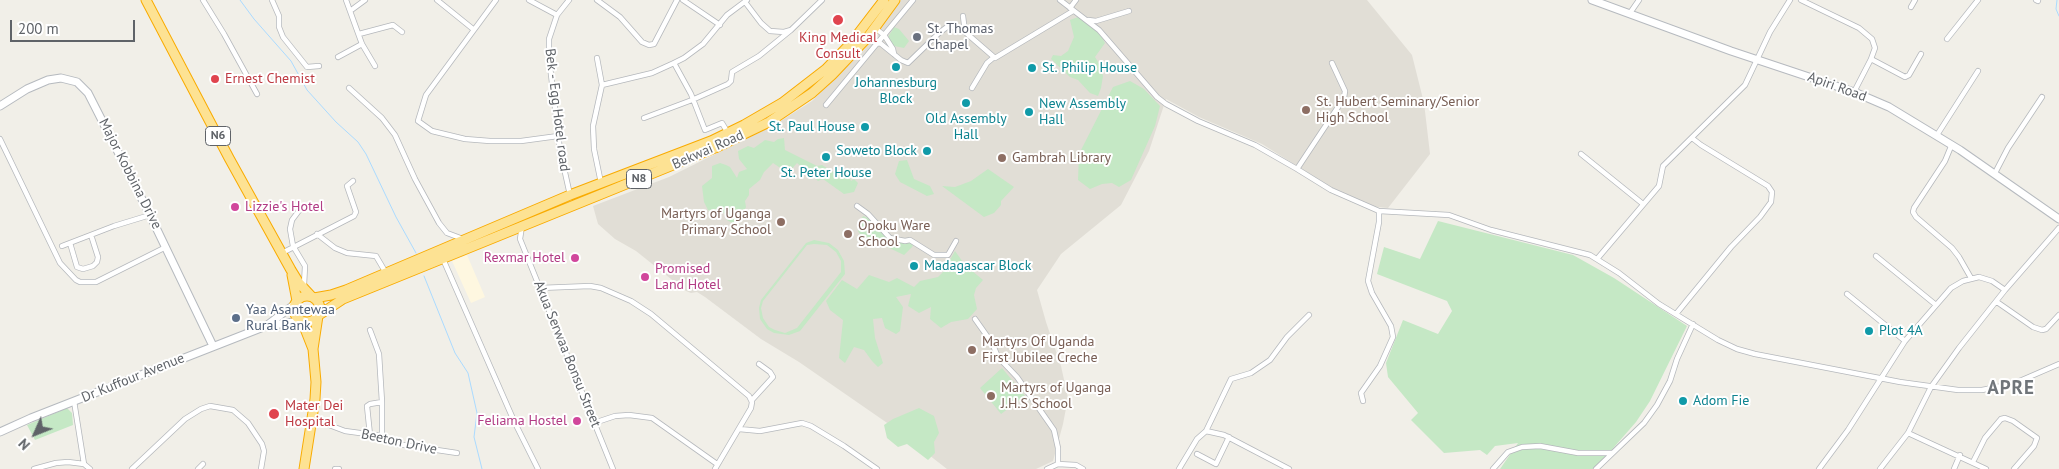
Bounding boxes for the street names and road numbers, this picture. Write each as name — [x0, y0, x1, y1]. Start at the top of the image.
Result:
street label: Bek - Egg Hotel road — [541, 47, 573, 173]
street label: Apiri Road — [1805, 69, 1869, 105]
street label: Major Kobbina Drive — [95, 116, 165, 232]
road number: N6 — [206, 126, 230, 146]
street label: Bekwai Road — [670, 127, 746, 173]
road number: N8 — [626, 170, 652, 188]
street label: Akua Serwaa Bonsu Street — [530, 278, 604, 430]
street label: Dr Kuffour Avenue — [79, 350, 187, 406]
street label: Beeton Drive — [360, 426, 438, 458]

